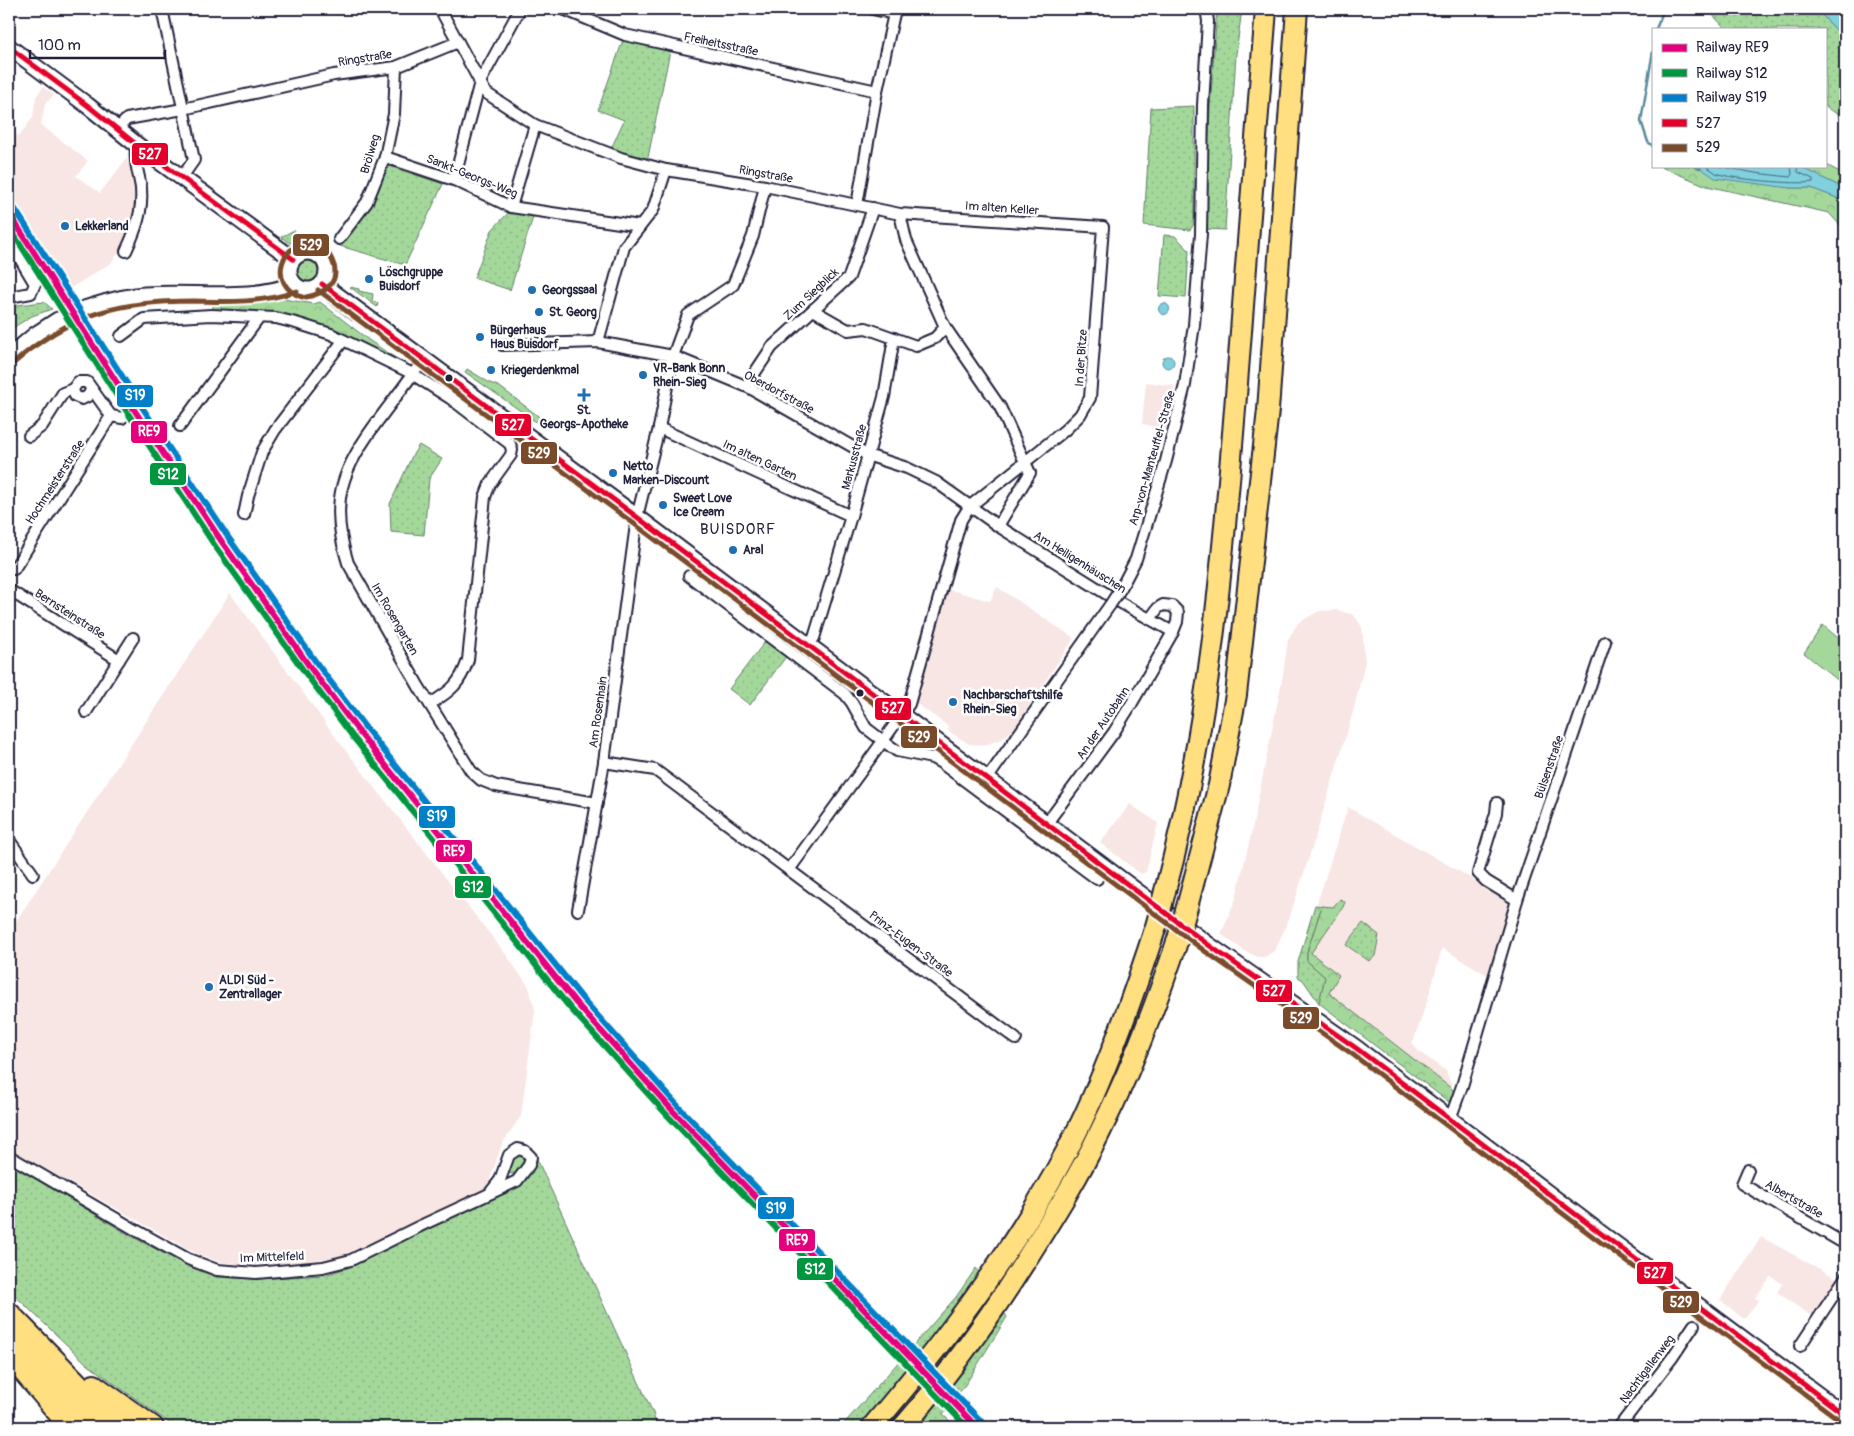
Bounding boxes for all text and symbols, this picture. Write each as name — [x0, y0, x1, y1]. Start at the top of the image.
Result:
scale bar — [30, 28, 165, 60]
legend — [1652, 28, 1826, 168]
street label: Freiheitsstraße — [682, 29, 760, 60]
text: 100 m — [38, 36, 81, 55]
text: Railway RE9 — [1696, 38, 1769, 57]
street label: Ringstraße — [337, 47, 393, 70]
text: Railway S12 — [1696, 64, 1768, 83]
text: Railway S19 — [1696, 88, 1767, 107]
text: 527 — [1696, 114, 1721, 133]
street label: Brölweg — [357, 133, 384, 176]
text: 529 — [1696, 138, 1720, 157]
line badge: 527 — [131, 142, 169, 166]
text: 527 — [139, 146, 162, 163]
street label: Sankt-Georgs-Weg — [424, 151, 520, 202]
street label: Ringstraße — [738, 162, 794, 187]
street label: Im alten Keller — [965, 198, 1040, 219]
place label: Lekkerland — [75, 219, 129, 234]
marker: Lekkerland — [59, 220, 71, 232]
line badge: 529 — [292, 233, 330, 257]
text: 529 — [300, 237, 322, 254]
place label: Löschgruppe Buisdorf — [379, 265, 444, 294]
street label: Zum Siegblick — [781, 265, 842, 324]
marker: Löschgruppe Buisdorf — [363, 273, 375, 285]
place label: Georgssaal — [542, 283, 598, 298]
marker: Georgssaal — [526, 284, 538, 296]
place label: St. Georg — [549, 305, 597, 320]
marker: St. Georg — [533, 306, 545, 318]
place label: Bürgerhaus Haus Buisdorf — [490, 323, 559, 352]
street label: In der Bitze — [1072, 329, 1091, 387]
marker: Bürgerhaus Haus Buisdorf — [474, 331, 486, 343]
place label: VR-Bank Bonn Rhein-Sieg — [653, 361, 726, 390]
place label: Kriegerdenkmal — [501, 363, 579, 378]
marker: Kriegerdenkmal — [485, 364, 497, 376]
street label: Oberdorfstraße — [741, 368, 816, 417]
marker: VR-Bank Bonn Rhein-Sieg — [637, 369, 649, 381]
unlabelled marker — [444, 373, 454, 383]
line badge: S19 — [116, 384, 154, 408]
text: S19 — [125, 387, 145, 404]
marker: St. Georgs-Apotheke — [578, 389, 590, 401]
street label: Arp-von-Manteuffel-Straße — [1126, 389, 1179, 527]
place label: St. Georgs-Apotheke — [540, 403, 629, 432]
line badge: 527 — [494, 413, 532, 437]
text: 527 — [502, 417, 525, 434]
line badge: RE9 — [130, 420, 168, 444]
text: RE9 — [138, 423, 160, 440]
street label: Markusstraße — [839, 423, 870, 492]
street label: Hochmeisterstraße — [23, 437, 88, 527]
street label: Im alten Garten — [720, 437, 799, 484]
line badge: 529 — [520, 441, 558, 465]
text: 529 — [528, 445, 550, 462]
place label: Netto Marken-Discount — [623, 459, 710, 488]
line badge: S12 — [149, 462, 187, 486]
text: S12 — [157, 466, 179, 483]
marker: Netto Marken-Discount — [607, 467, 619, 479]
place label: Sweet Love Ice Cream — [673, 491, 733, 520]
marker: Sweet Love Ice Cream — [657, 499, 669, 511]
district label: BUISDORF — [700, 520, 776, 539]
street label: Am Heiligenhäuschen — [1031, 528, 1129, 597]
place label: Aral — [743, 543, 764, 558]
marker: Aral — [727, 544, 739, 556]
street label: Im Rosengarten — [368, 580, 421, 658]
street label: Bernsteinstraße — [32, 586, 108, 643]
street label: Am Rosenhain — [586, 675, 611, 749]
street label: An der Autobahn — [1074, 684, 1133, 763]
unlabelled marker — [855, 688, 865, 698]
place label: Nachbarschaftshilfe Rhein-Sieg — [963, 688, 1064, 717]
marker: Nachbarschaftshilfe Rhein-Sieg — [947, 696, 959, 708]
line badge: 527 — [874, 697, 912, 721]
text: 527 — [882, 700, 905, 717]
line badge: 529 — [900, 725, 938, 749]
text: 529 — [908, 729, 930, 746]
street label: Bülsenstraße — [1532, 733, 1567, 801]
line badge: S19 — [418, 805, 456, 829]
text: S19 — [427, 808, 447, 825]
line badge: RE9 — [435, 839, 473, 863]
text: RE9 — [443, 843, 465, 860]
line badge: S12 — [454, 875, 492, 899]
text: S12 — [462, 879, 484, 896]
street label: Prinz-Eugen-Straße — [866, 908, 956, 981]
place label: ALDI Süd - Zentrallager — [219, 973, 282, 1002]
line badge: 527 — [1255, 979, 1293, 1003]
marker: ALDI Süd - Zentrallager — [203, 981, 215, 993]
text: 527 — [1263, 983, 1286, 1000]
line badge: 529 — [1282, 1006, 1320, 1030]
text: 529 — [1290, 1010, 1312, 1027]
street label: Albertstraße — [1762, 1177, 1825, 1222]
line badge: S19 — [757, 1196, 795, 1220]
text: S19 — [766, 1200, 786, 1217]
line badge: RE9 — [778, 1228, 816, 1252]
text: RE9 — [786, 1232, 808, 1249]
street label: Im Mittelfeld — [239, 1249, 305, 1266]
line badge: S12 — [796, 1257, 834, 1281]
text: S12 — [804, 1261, 826, 1278]
line badge: 527 — [1636, 1261, 1674, 1285]
text: 527 — [1644, 1265, 1667, 1282]
line badge: 529 — [1662, 1290, 1700, 1314]
text: 529 — [1670, 1294, 1692, 1311]
street label: Nachtigallenweg — [1617, 1332, 1678, 1407]

